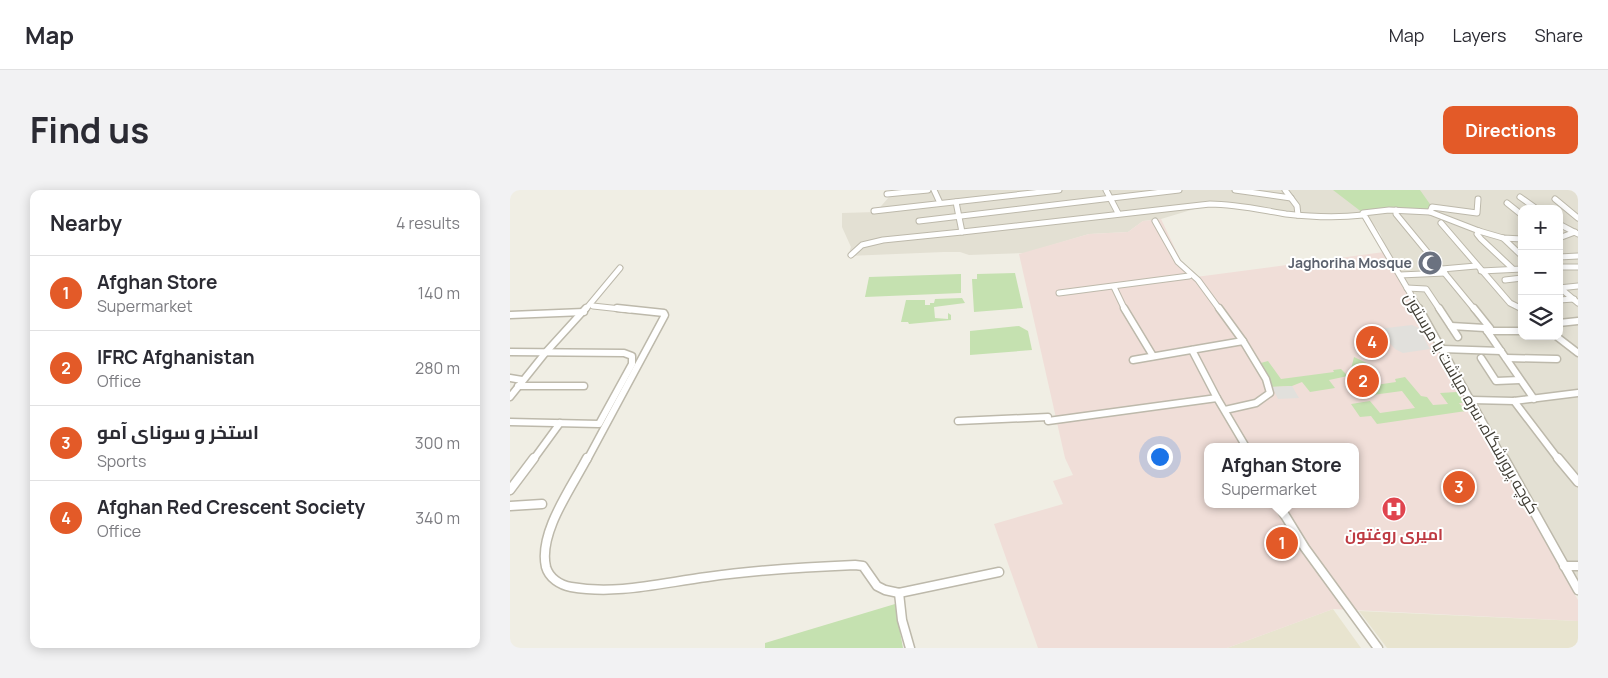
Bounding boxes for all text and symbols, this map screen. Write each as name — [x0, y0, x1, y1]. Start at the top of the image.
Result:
text: Map — [25, 18, 74, 51]
text: Map — [1389, 23, 1424, 47]
text: Layers — [1452, 23, 1506, 47]
text: Share — [1534, 23, 1583, 47]
text: Find us — [30, 106, 149, 154]
button: Directions — [1443, 106, 1578, 154]
map controls — [1518, 205, 1563, 340]
button: + — [1518, 205, 1563, 250]
text: Nearby — [50, 209, 122, 237]
text: 4 results — [396, 212, 460, 234]
mosque icon: Jaghoriha Mosque — [1417, 250, 1443, 276]
button: − — [1518, 250, 1563, 295]
place label: Jaghoriha Mosque — [1288, 253, 1412, 272]
text: Afghan Store — [97, 269, 217, 295]
text: 1 — [62, 282, 70, 304]
text: 140 m — [418, 282, 460, 304]
street label: کوچه پرورشگاه، سره میاشت یا مرستون — [1398, 288, 1545, 518]
text: Supermarket — [97, 295, 193, 317]
button: layers — [1518, 295, 1563, 340]
pin: 4 — [1356, 323, 1388, 361]
text: IFRC Afghanistan — [97, 344, 255, 370]
text: 2 — [61, 357, 71, 379]
text: 280 m — [415, 357, 460, 379]
pin: 2 — [1347, 362, 1379, 400]
text: Office — [97, 370, 141, 392]
text: استخر و سونای آمو — [97, 419, 259, 445]
text: 3 — [61, 432, 71, 454]
text: 300 m — [415, 432, 460, 454]
popup — [1204, 443, 1359, 508]
your location — [1147, 444, 1173, 470]
text: Sports — [97, 450, 146, 472]
text: Afghan Store — [1221, 452, 1342, 478]
pin: 3 — [1443, 468, 1475, 506]
text: Supermarket — [1221, 478, 1317, 500]
text: Afghan Red Crescent Society — [97, 494, 365, 520]
hospital icon: امیری روغتون — [1381, 496, 1407, 522]
text: 4 — [61, 507, 71, 529]
text: 340 m — [415, 507, 460, 529]
text: Office — [97, 520, 141, 542]
place label: امیری روغتون — [1345, 523, 1443, 545]
pin: 1 — [1266, 524, 1298, 562]

